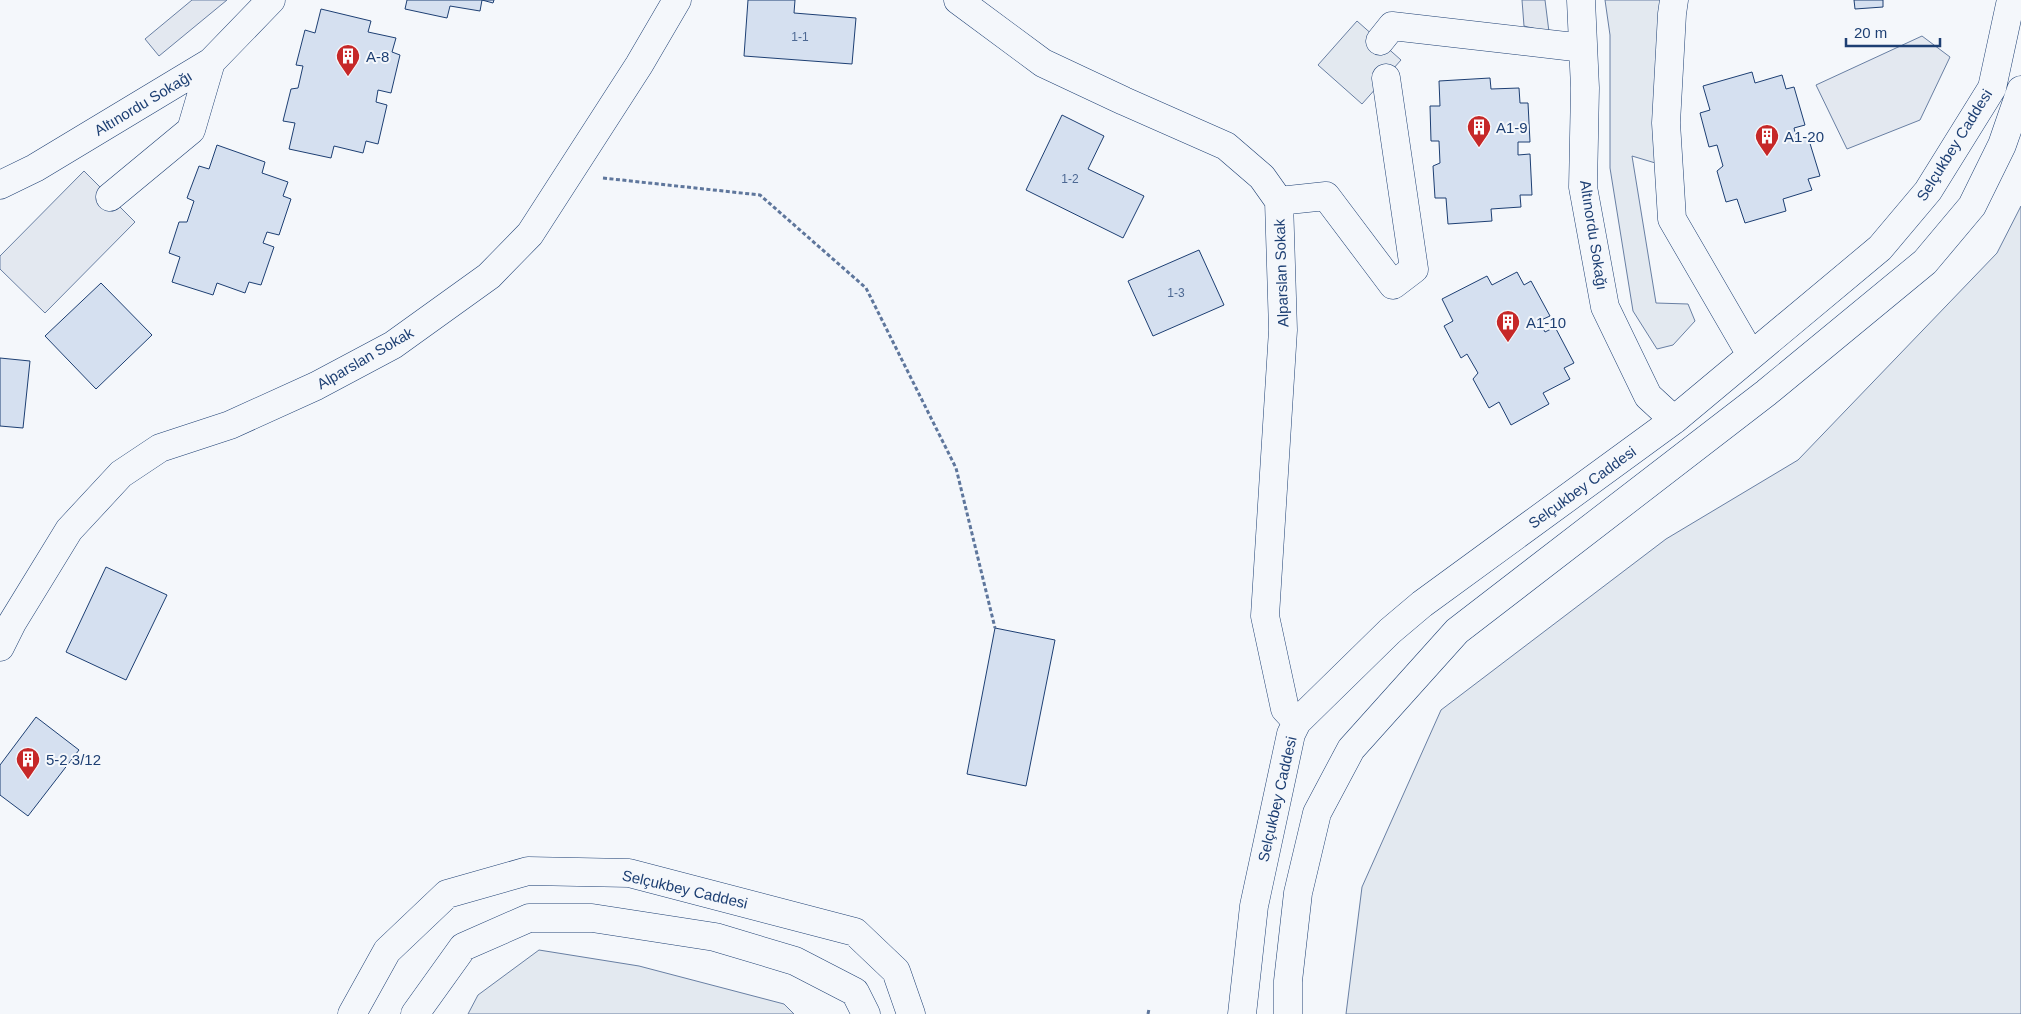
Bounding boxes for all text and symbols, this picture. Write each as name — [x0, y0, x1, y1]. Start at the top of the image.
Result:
scale bar — [1846, 15, 1940, 47]
text: 20 m — [1854, 24, 1887, 41]
house number: 1-1 — [791, 30, 809, 44]
building icon: A-8 — [335, 43, 361, 77]
place label: A-8 — [366, 48, 389, 65]
street label: Altınordu Sokağı — [91, 67, 195, 139]
street label: Selçukbey Caddesi — [1913, 86, 1995, 204]
building icon: A1-9 — [1466, 114, 1492, 148]
place label: A1-9 — [1496, 119, 1528, 136]
building icon: A1-20 — [1754, 123, 1780, 157]
place label: A1-20 — [1784, 128, 1824, 145]
house number: 1-2 — [1061, 172, 1079, 186]
street label: Altınordu Sokağı — [1577, 179, 1611, 291]
street label: Alparslan Sokak — [1271, 218, 1291, 327]
house number: 1-3 — [1167, 286, 1185, 300]
building icon: A1-10 — [1495, 309, 1521, 343]
place label: A1-10 — [1526, 314, 1566, 331]
street label: Alparslan Sokak — [314, 323, 417, 392]
street label: Selçukbey Caddesi — [1525, 442, 1639, 532]
street label: Selçukbey Caddesi — [1254, 735, 1300, 863]
building icon: 5-2 3/12 — [15, 746, 41, 780]
place label: 5-2 3/12 — [46, 751, 101, 768]
street label: Selçukbey Caddesi — [621, 866, 749, 912]

